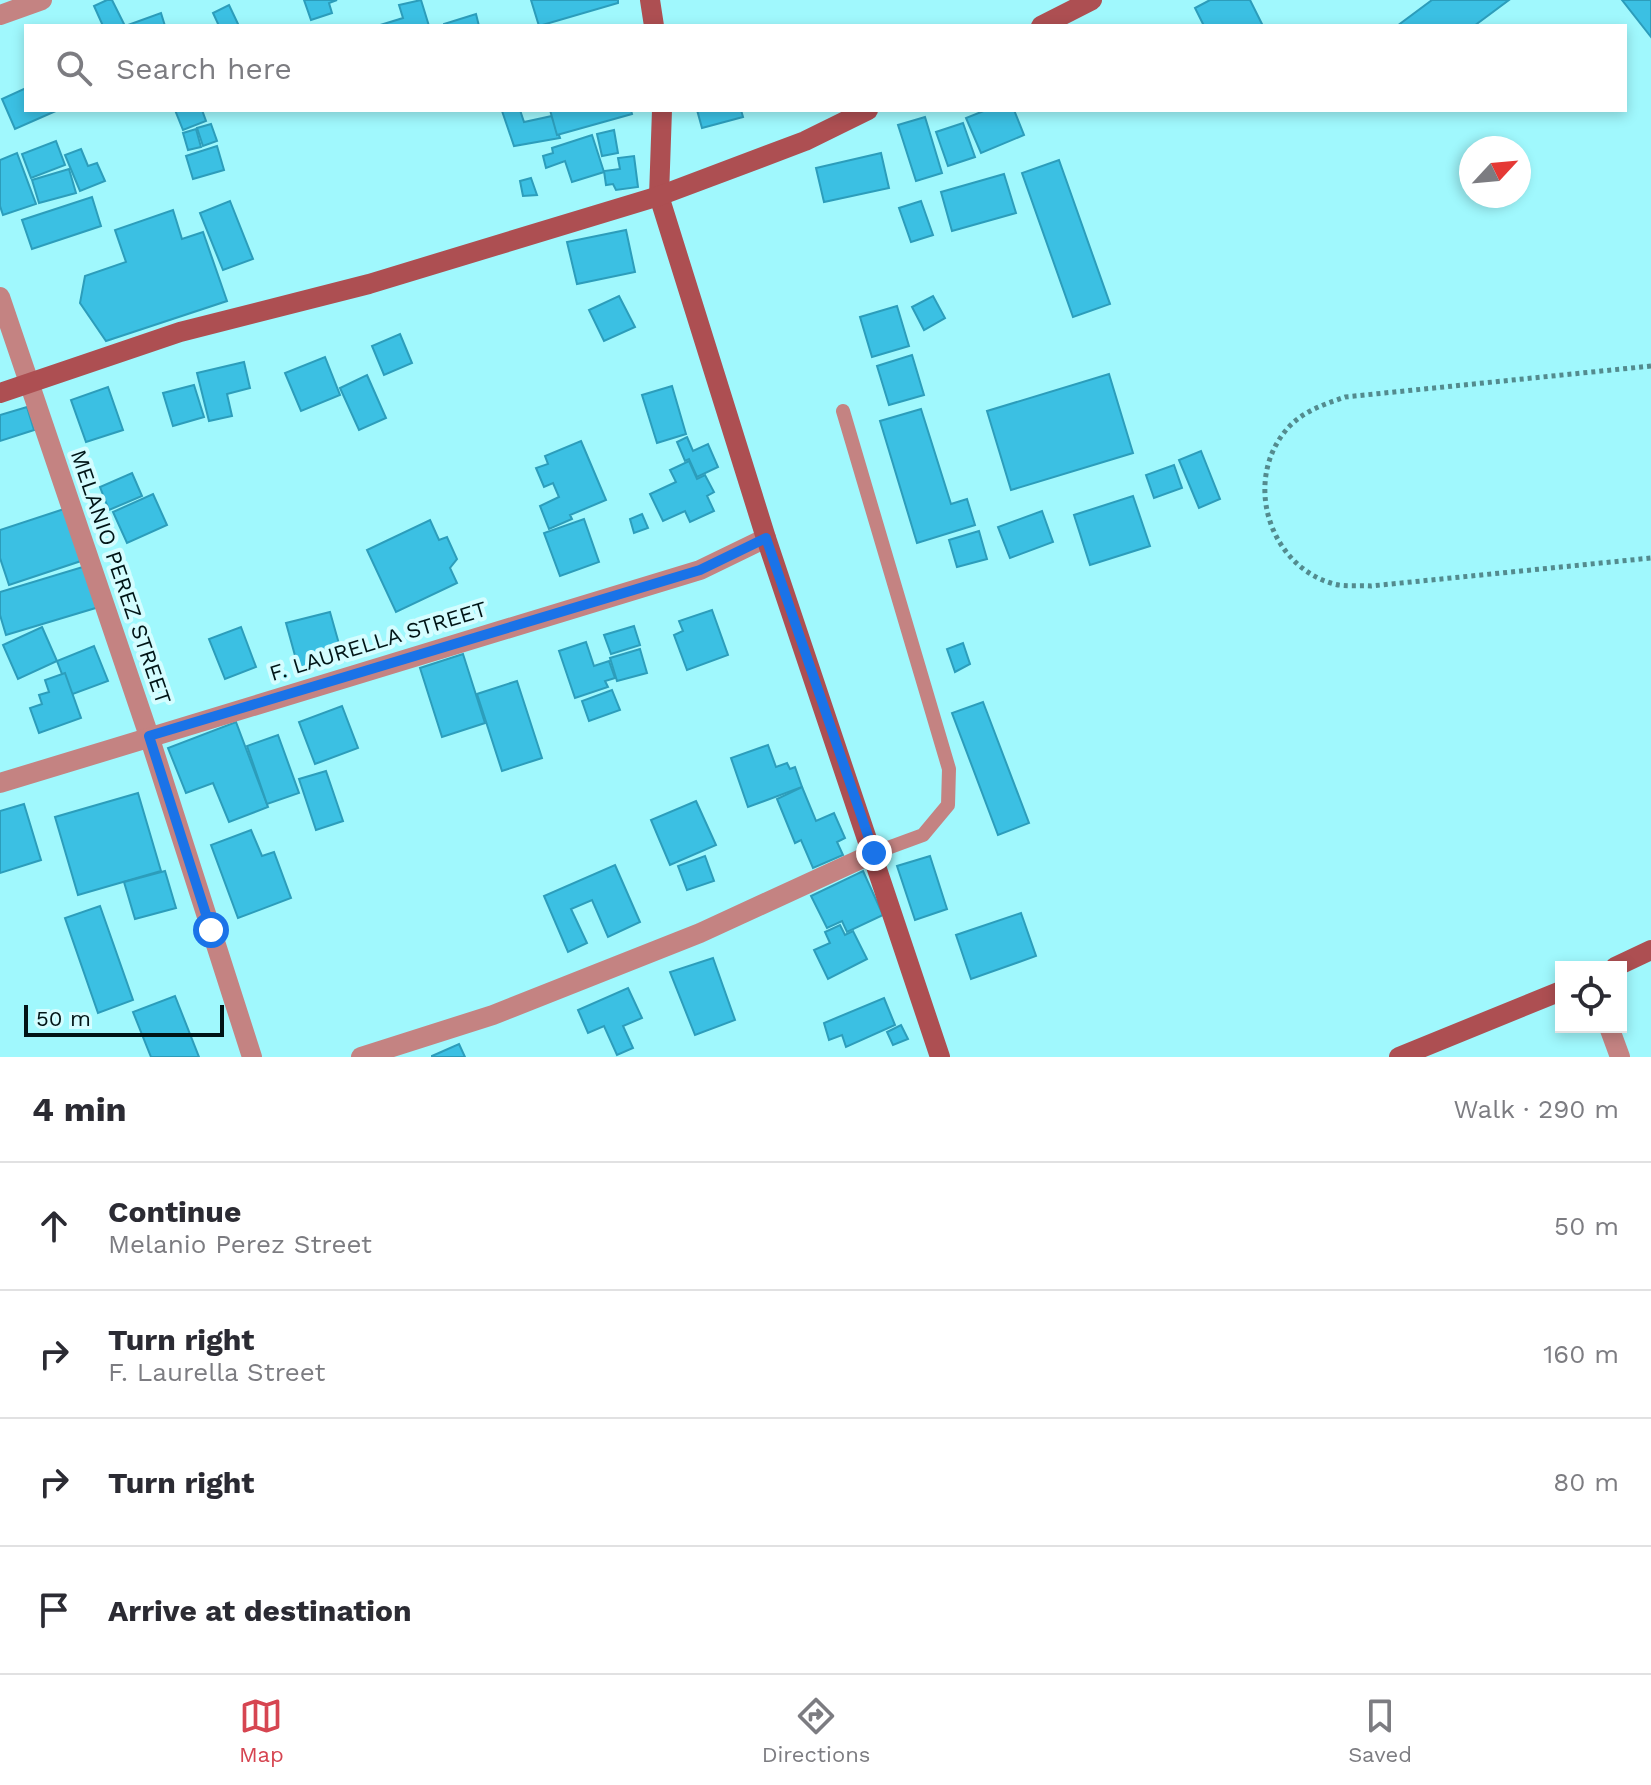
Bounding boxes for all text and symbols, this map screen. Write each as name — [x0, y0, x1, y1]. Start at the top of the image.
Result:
search box — [24, 24, 1627, 112]
icon: search — [52, 46, 96, 90]
text: Search here — [116, 51, 292, 86]
north arrow — [1459, 136, 1531, 208]
street label: MELANIO PEREZ STREET — [66, 447, 176, 707]
street label: F. LAURELLA STREET — [266, 596, 490, 686]
route end — [856, 835, 892, 871]
route start — [193, 912, 229, 948]
map controls — [1555, 961, 1627, 1033]
button: locate — [1555, 961, 1627, 1033]
scale bar — [24, 1001, 224, 1037]
text: 50 m — [36, 1006, 91, 1031]
text: 4 min — [32, 1089, 127, 1129]
text: Walk · 290 m — [1454, 1094, 1619, 1124]
text: Continue — [108, 1194, 241, 1229]
icon: ahead — [32, 1204, 76, 1248]
text: 50 m — [1554, 1211, 1619, 1241]
text: Melanio Perez Street — [108, 1229, 372, 1259]
text: Turn right — [108, 1322, 254, 1357]
icon: right — [32, 1332, 76, 1376]
text: 160 m — [1543, 1339, 1619, 1369]
text: F. Laurella Street — [108, 1357, 325, 1387]
icon: right — [32, 1460, 76, 1504]
text: Turn right — [108, 1465, 254, 1500]
text: 80 m — [1553, 1467, 1619, 1497]
icon: arrive — [32, 1588, 76, 1632]
text: Arrive at destination — [108, 1593, 412, 1628]
tab: Map — [239, 1694, 284, 1767]
tab: Directions — [762, 1694, 870, 1767]
tab: Saved — [1348, 1694, 1412, 1767]

